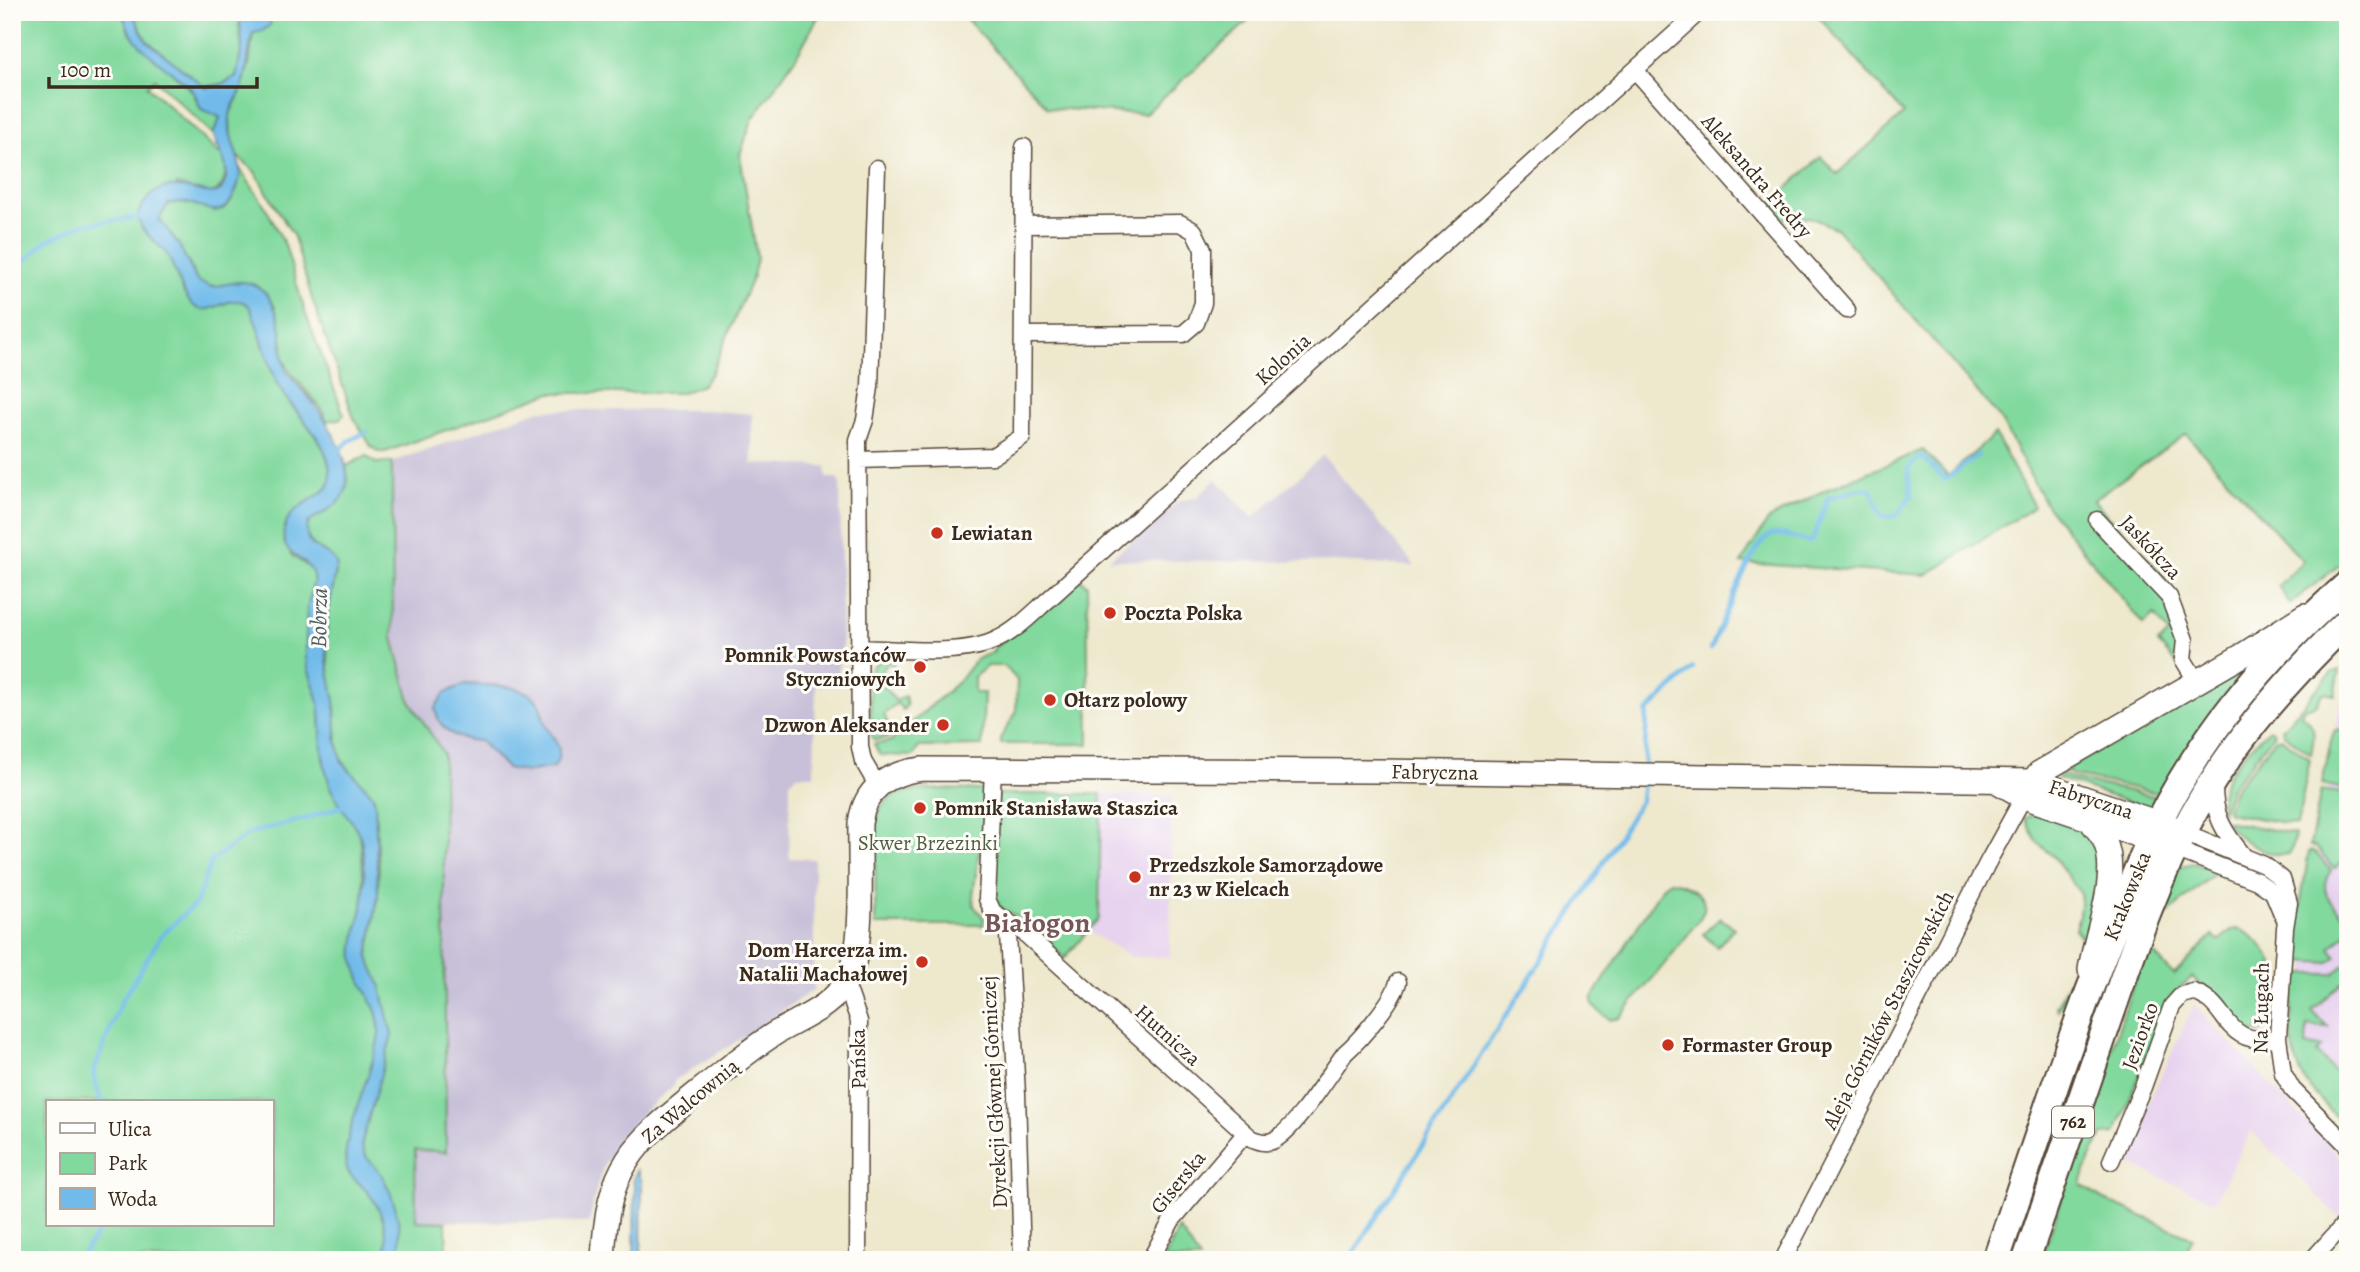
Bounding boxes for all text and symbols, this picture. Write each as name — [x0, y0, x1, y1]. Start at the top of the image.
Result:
scale bar — [49, 46, 257, 90]
text: 100 m — [60, 56, 111, 84]
street label: Aleksandra Fredry — [1695, 107, 1819, 245]
street label: Kolonia — [1249, 326, 1317, 391]
street label: Jaskółcza — [2114, 509, 2188, 586]
place label: Lewiatan — [951, 519, 1033, 547]
marker: Lewiatan — [929, 525, 945, 541]
water label: Bobrza — [303, 587, 335, 648]
place label: Poczta Polska — [1124, 599, 1244, 627]
marker: Poczta Polska — [1102, 605, 1118, 621]
place label: Pomnik Powstańców Styczniowych — [724, 641, 907, 693]
marker: Pomnik Powstańców Styczniowych — [912, 659, 928, 675]
place label: Ołtarz polowy — [1064, 686, 1188, 714]
marker: Ołtarz polowy — [1042, 692, 1058, 708]
place label: Dzwon Aleksander — [764, 711, 929, 739]
marker: Dzwon Aleksander — [935, 717, 951, 733]
street label: Fabryczna — [1391, 757, 1479, 787]
street label: Fabryczna — [2045, 772, 2137, 826]
place label: Pomnik Stanisława Staszica — [934, 794, 1179, 822]
marker: Pomnik Stanisława Staszica — [912, 800, 928, 816]
park label: Skwer Brzezinki — [858, 829, 998, 857]
street label: Krakowska — [2096, 847, 2158, 945]
place label: Przedszkole Samorządowe nr 23 w Kielcach — [1149, 851, 1384, 903]
marker: Przedszkole Samorządowe nr 23 w Kielcach — [1127, 869, 1143, 885]
street label: Aleja Górników Staszicowskich — [1815, 886, 1961, 1135]
district label: Białogon — [984, 904, 1090, 942]
place label: Dom Harcerza im. Natalii Machałowej — [739, 936, 908, 988]
marker: Dom Harcerza im. Natalii Machałowej — [914, 954, 930, 970]
street label: Na Ługach — [2246, 962, 2276, 1054]
street label: Dyrekcji Głównej Górniczej — [974, 975, 1014, 1209]
street label: Hutnicza — [1129, 998, 1207, 1072]
street label: Jeziorko — [2115, 998, 2165, 1074]
street label: Pańska — [843, 1028, 873, 1090]
place label: Formaster Group — [1682, 1031, 1832, 1059]
marker: Formaster Group — [1660, 1037, 1676, 1053]
street label: Za Walcownią — [635, 1052, 745, 1150]
legend — [46, 1100, 273, 1226]
road number: 762 — [2052, 1106, 2094, 1138]
text: Ulica — [108, 1115, 152, 1143]
street label: Giserska — [1144, 1144, 1212, 1219]
text: Park — [108, 1149, 148, 1177]
text: Woda — [107, 1185, 158, 1213]

